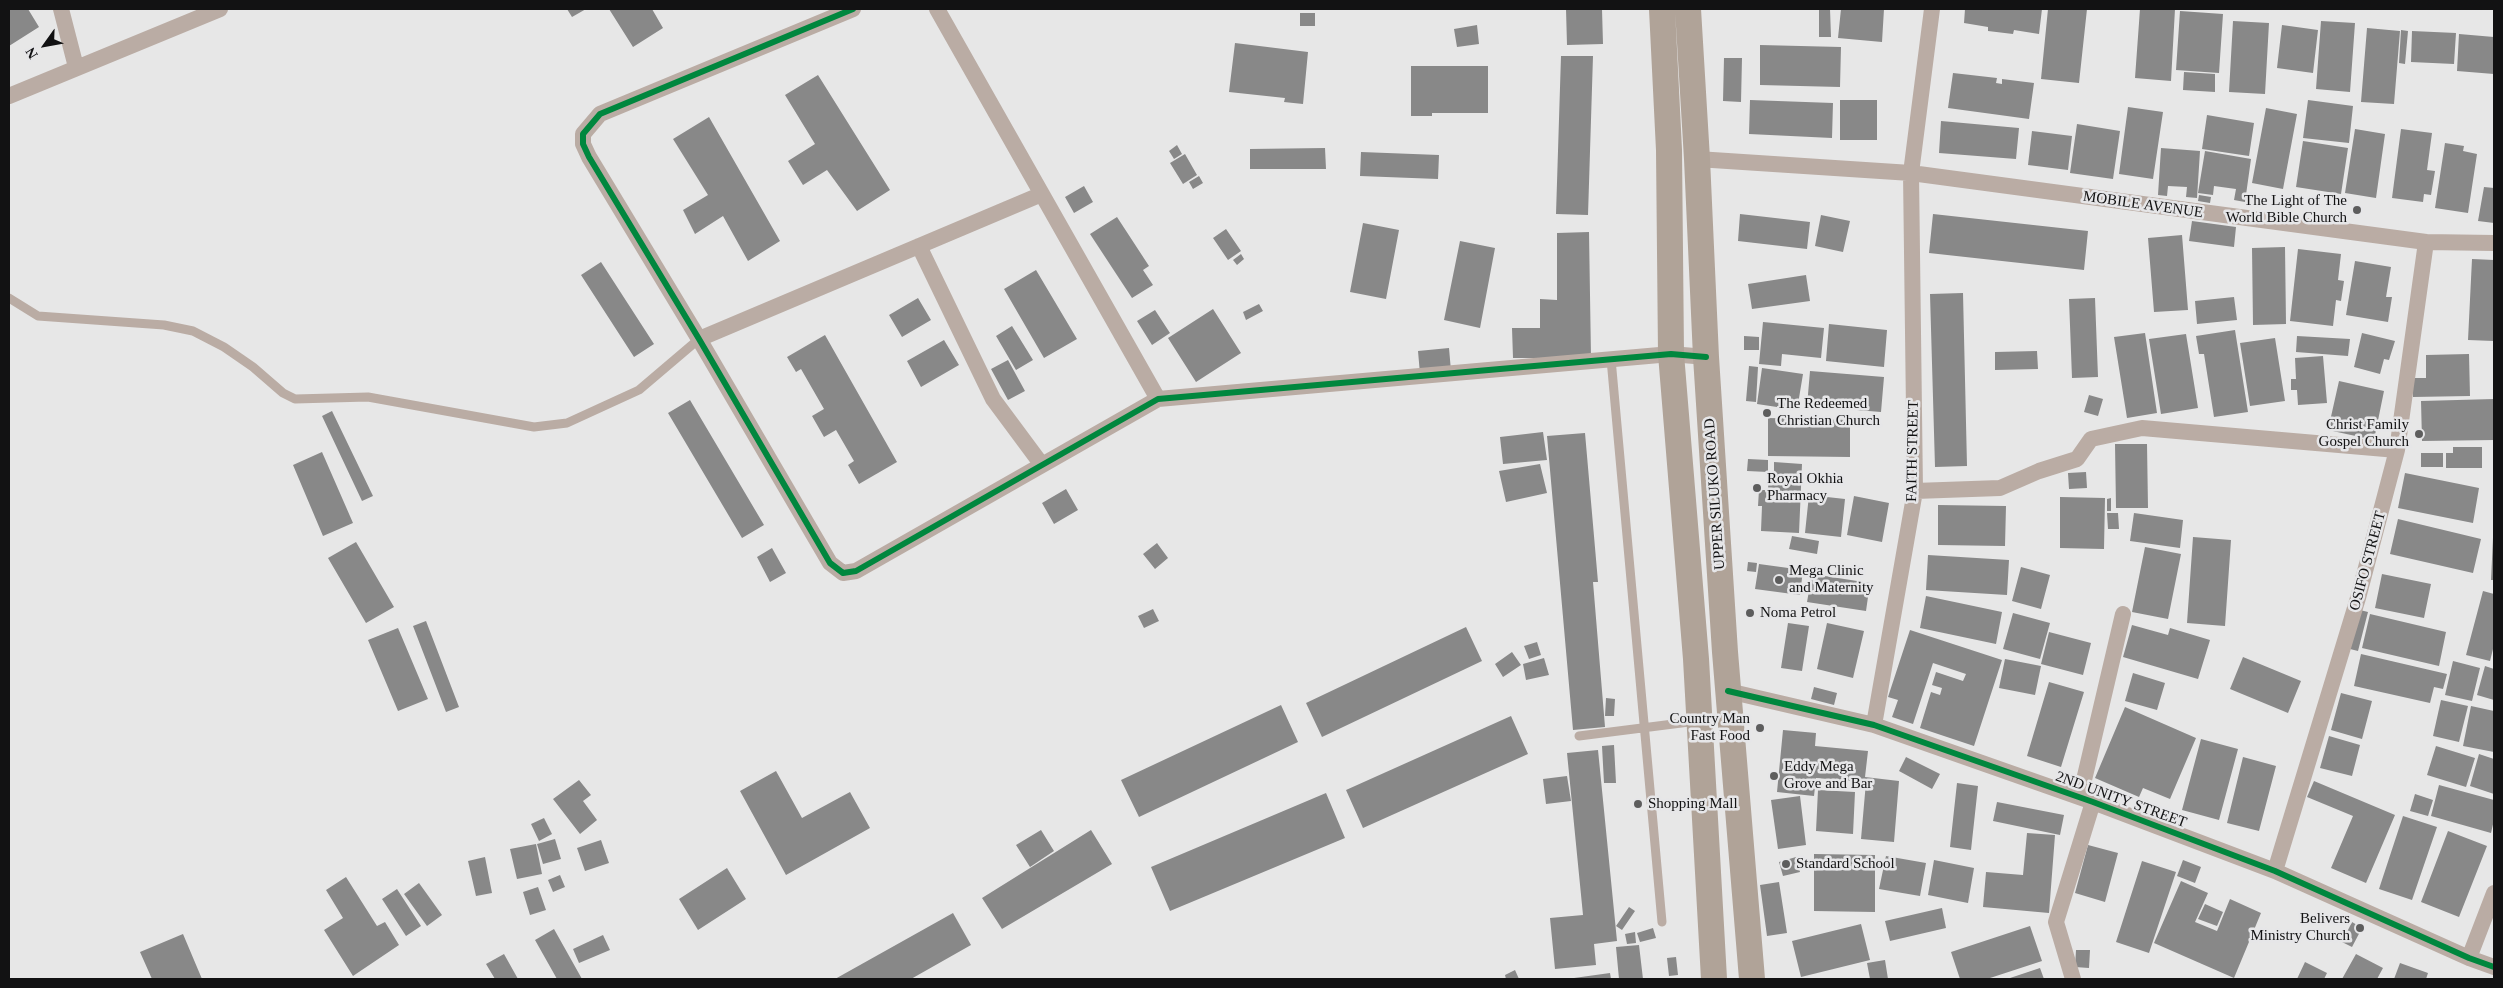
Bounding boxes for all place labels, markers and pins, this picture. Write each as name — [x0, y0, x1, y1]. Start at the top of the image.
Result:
place label: The Light of The World Bible Church — [2226, 192, 2347, 227]
marker: The Light of The World Bible Church — [2351, 204, 2363, 216]
place label: The Redeemed Christian Church — [1777, 395, 1880, 430]
marker: The Redeemed Christian Church — [1761, 407, 1773, 419]
place label: Christ Family Gospel Church — [2319, 416, 2409, 451]
marker: Christ Family Gospel Church — [2413, 428, 2425, 440]
place label: Royal Okhia Pharmacy — [1767, 470, 1843, 505]
marker: Royal Okhia Pharmacy — [1751, 482, 1763, 494]
place label: Mega Clinic and Maternity — [1789, 562, 1874, 597]
marker: Mega Clinic and Maternity — [1773, 574, 1785, 586]
place label: Noma Petrol — [1760, 604, 1836, 622]
marker: Noma Petrol — [1744, 607, 1756, 619]
place label: Country Man Fast Food — [1670, 710, 1750, 745]
marker: Country Man Fast Food — [1754, 722, 1766, 734]
place label: Eddy Mega Grove and Bar — [1784, 758, 1872, 793]
marker: Eddy Mega Grove and Bar — [1768, 770, 1780, 782]
place label: Shopping Mall — [1648, 795, 1738, 813]
marker: Shopping Mall — [1632, 798, 1644, 810]
place label: Standard School — [1796, 855, 1895, 873]
marker: Standard School — [1780, 858, 1792, 870]
place label: Belivers Ministry Church — [2250, 910, 2350, 945]
marker: Belivers Ministry Church — [2354, 922, 2366, 934]

